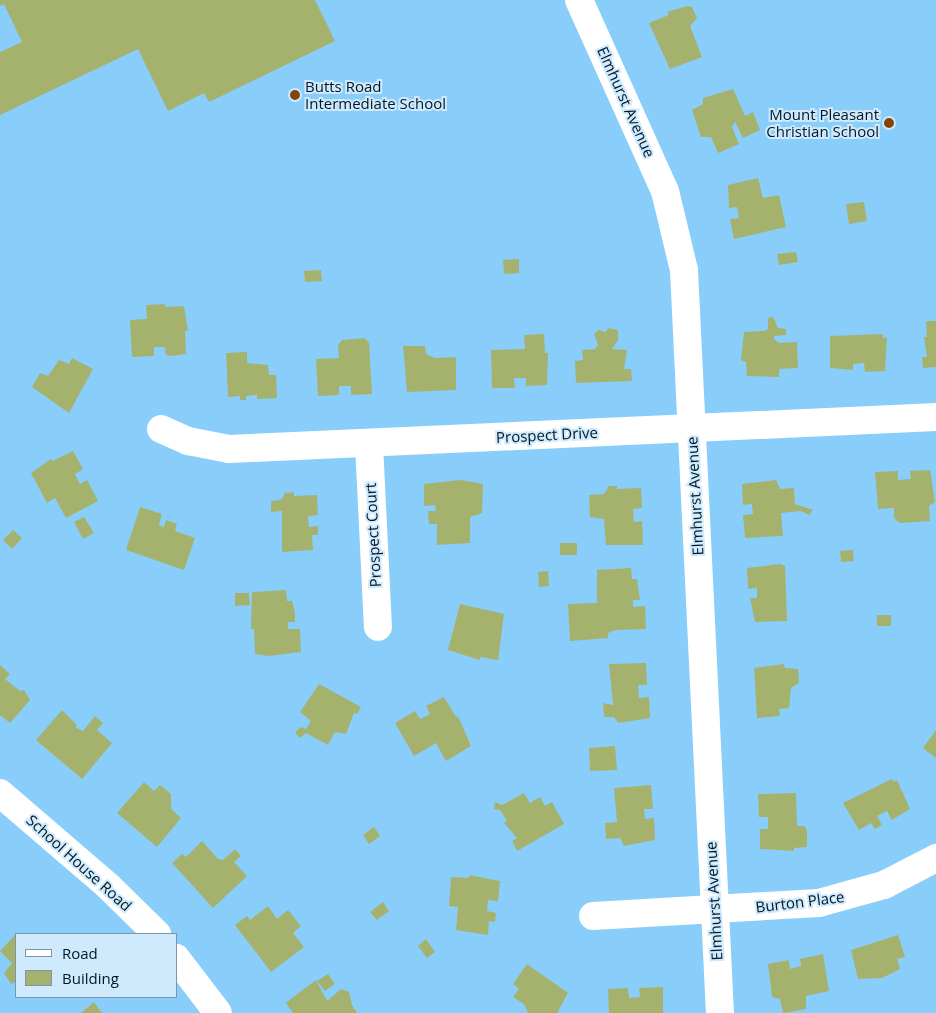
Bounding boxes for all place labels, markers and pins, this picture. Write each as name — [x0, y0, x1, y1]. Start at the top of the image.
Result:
place label: Butts Road Intermediate School — [305, 77, 446, 112]
marker: Butts Road Intermediate School — [289, 89, 301, 101]
place label: Mount Pleasant Christian School — [766, 105, 879, 140]
marker: Mount Pleasant Christian School — [883, 117, 895, 129]

